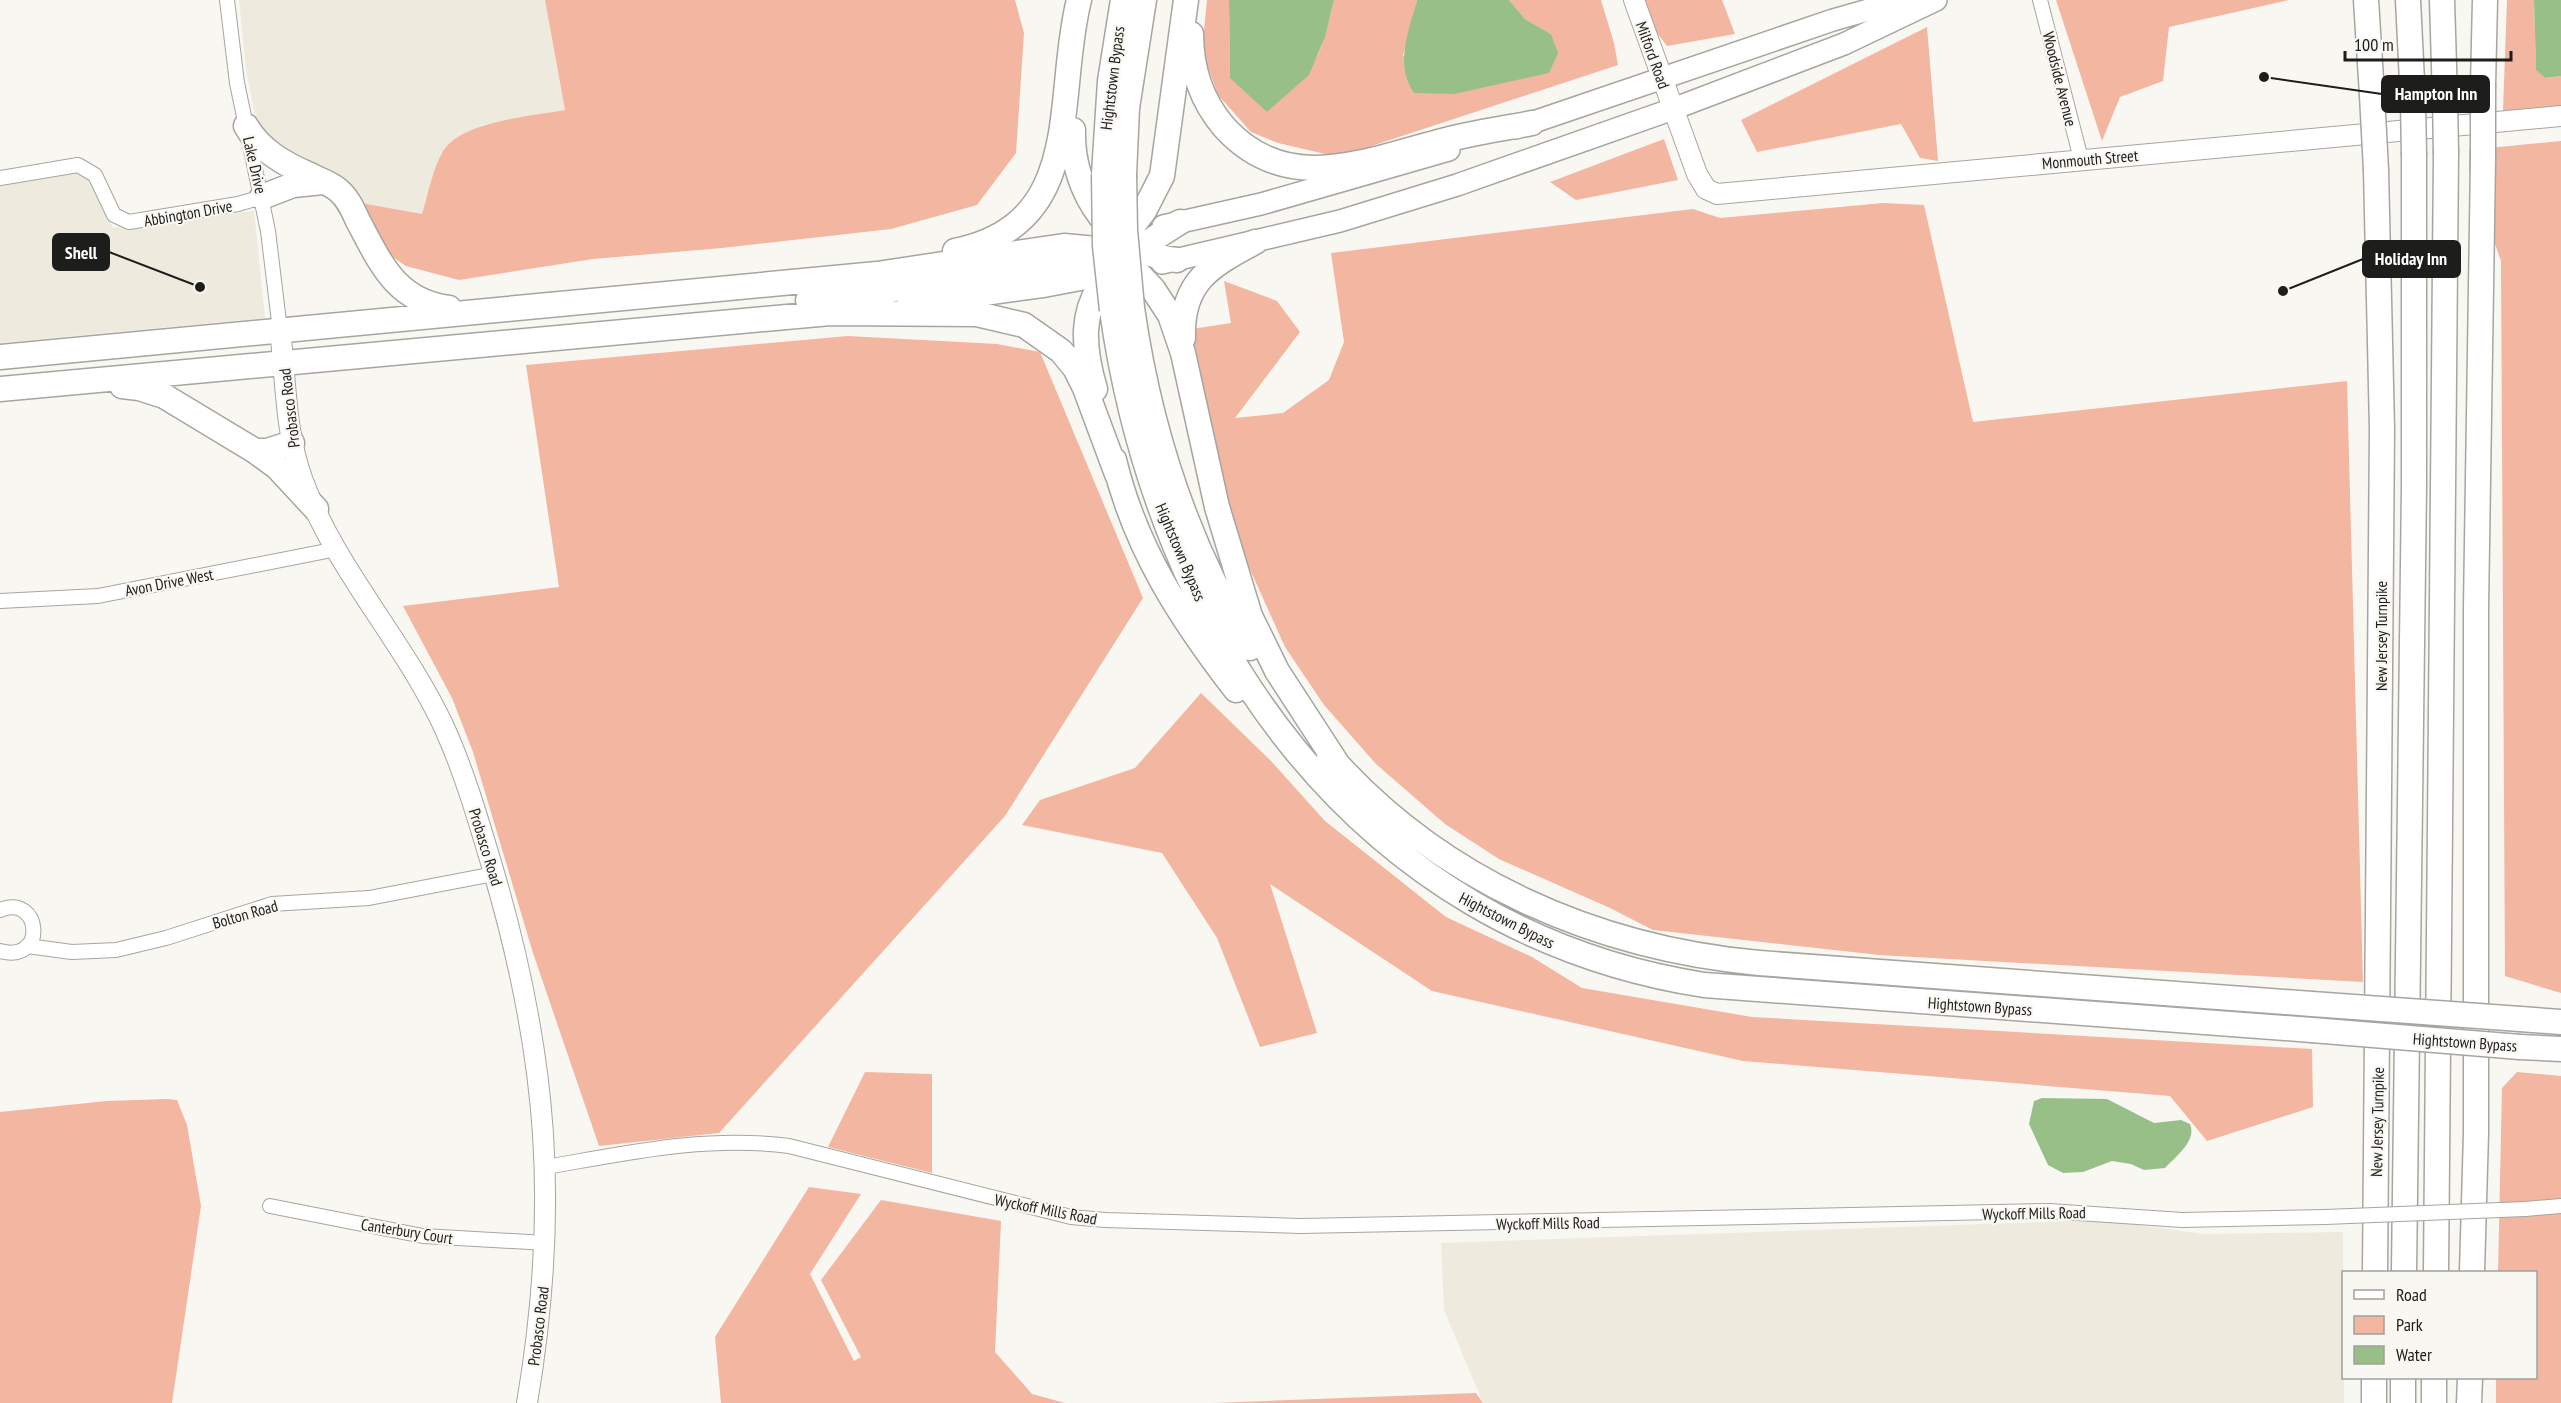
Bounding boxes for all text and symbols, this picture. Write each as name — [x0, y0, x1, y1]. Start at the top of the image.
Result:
street label: Milford Road — [1632, 19, 1674, 92]
scale bar — [2345, 24, 2512, 62]
street label: Hightstown Bypass — [1096, 25, 1128, 131]
street label: Woodside Avenue — [2039, 30, 2081, 128]
text: 100 m — [2354, 33, 2394, 56]
callout: Hampton Inn — [2382, 76, 2489, 112]
text: Hampton Inn — [2395, 82, 2477, 105]
street label: Lake Drive — [239, 135, 271, 195]
street label: Monmouth Street — [2041, 145, 2139, 173]
street label: Abbington Drive — [142, 195, 234, 231]
callout: Shell — [53, 234, 109, 270]
text: Shell — [65, 241, 98, 264]
callout: Holiday Inn — [2363, 241, 2460, 277]
text: Holiday Inn — [2375, 247, 2447, 270]
street label: Probasco Road — [274, 367, 304, 449]
street label: Hightstown Bypass — [1151, 500, 1211, 604]
street label: Avon Drive West — [123, 564, 215, 600]
street label: New Jersey Turnpike — [2371, 581, 2391, 691]
street label: Probasco Road — [465, 806, 507, 888]
street label: Hightstown Bypass — [1456, 887, 1558, 953]
street label: Bolton Road — [210, 895, 280, 933]
street label: Hightstown Bypass — [1927, 992, 2033, 1020]
street label: Hightstown Bypass — [2412, 1028, 2518, 1056]
street label: New Jersey Turnpike — [2366, 1067, 2388, 1177]
street label: Wyckoff Mills Road — [993, 1189, 1099, 1229]
street label: Wyckoff Mills Road — [1982, 1202, 2086, 1224]
street label: Wyckoff Mills Road — [1496, 1212, 1600, 1234]
street label: Canterbury Court — [360, 1214, 455, 1248]
legend — [2342, 1271, 2537, 1379]
text: Road — [2396, 1283, 2427, 1306]
street label: Probasco Road — [523, 1285, 553, 1367]
text: Park — [2396, 1313, 2423, 1336]
text: Water — [2396, 1343, 2432, 1366]

